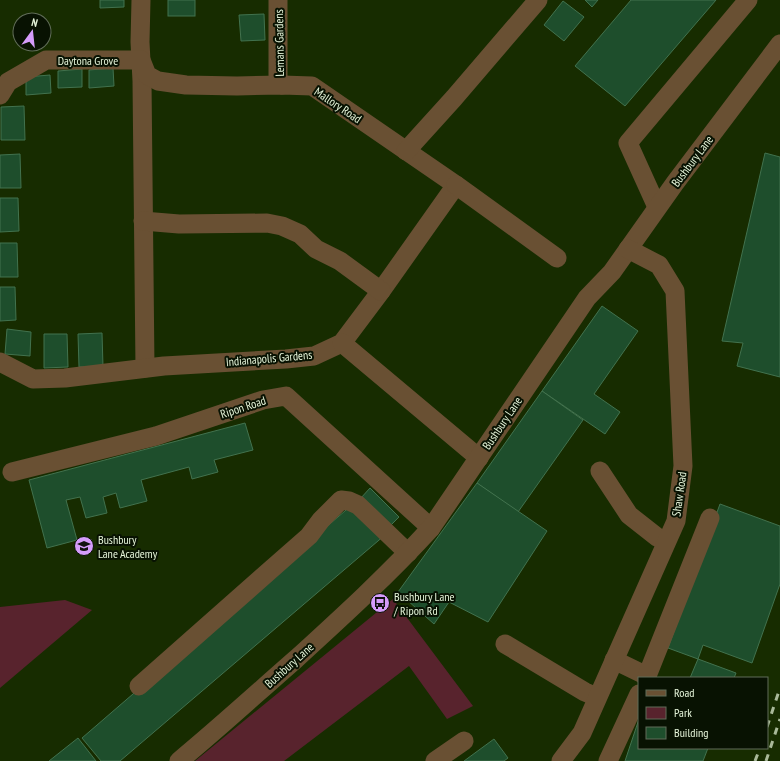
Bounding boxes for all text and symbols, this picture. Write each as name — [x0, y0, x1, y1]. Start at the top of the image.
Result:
street label: Lemans Gardens — [271, 9, 287, 77]
north arrow — [12, 12, 52, 52]
text: N — [30, 15, 39, 30]
street label: Daytona Grove — [58, 53, 118, 68]
street label: Mallory Road — [312, 84, 364, 126]
street label: Bushbury Lane — [668, 132, 716, 190]
street label: Indianapolis Gardens — [225, 347, 313, 369]
street label: Ripon Road — [218, 393, 268, 421]
street label: Bushbury Lane — [479, 394, 525, 452]
street label: Shaw Road — [668, 471, 690, 517]
place label: Bushbury Lane Academy — [98, 532, 158, 561]
school or university icon: Bushbury Lane Academy — [73, 535, 95, 557]
place label: Bushbury Lane / Ripon Rd — [393, 589, 454, 618]
bus stop icon: Bushbury Lane / Ripon Rd — [369, 592, 391, 614]
street label: Bushbury Lane — [262, 639, 317, 691]
legend — [638, 677, 768, 749]
text: Road — [674, 685, 694, 700]
text: Park — [674, 705, 692, 720]
text: Building — [674, 725, 709, 740]

